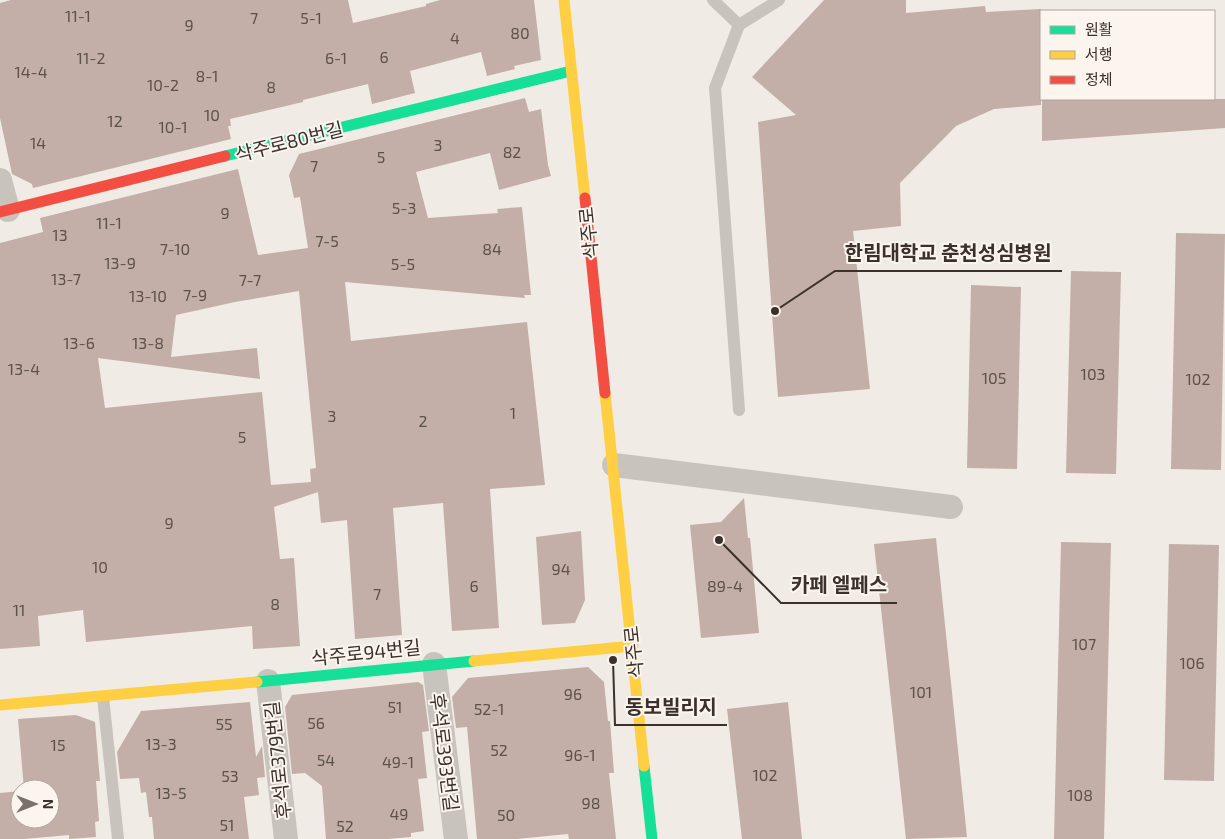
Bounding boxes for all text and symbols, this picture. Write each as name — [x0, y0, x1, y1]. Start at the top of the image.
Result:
house number: 11-1 — [65, 6, 91, 25]
house number: 7 — [250, 8, 258, 27]
house number: 5-1 — [300, 8, 322, 27]
legend — [1040, 10, 1215, 100]
house number: 9 — [184, 15, 194, 34]
text: 원활 — [1085, 20, 1113, 38]
house number: 80 — [510, 23, 530, 42]
house number: 4 — [450, 28, 460, 47]
text: 서행 — [1085, 45, 1113, 63]
house number: 6 — [379, 47, 389, 66]
house number: 11-2 — [77, 48, 105, 67]
house number: 6-1 — [325, 48, 347, 67]
house number: 14-4 — [14, 62, 48, 81]
house number: 8-1 — [196, 66, 218, 85]
text: 정체 — [1085, 70, 1113, 88]
house number: 10-2 — [147, 75, 179, 94]
house number: 8 — [266, 77, 276, 96]
house number: 10 — [204, 105, 220, 124]
house number: 12 — [107, 111, 123, 130]
street label: 삭주로80번길 — [233, 116, 345, 166]
house number: 10-1 — [158, 117, 188, 136]
house number: 14 — [30, 133, 46, 152]
house number: 3 — [434, 135, 442, 154]
house number: 82 — [503, 142, 521, 161]
house number: 5 — [377, 147, 385, 166]
house number: 7 — [310, 156, 318, 175]
house number: 5-3 — [392, 198, 416, 217]
house number: 9 — [220, 203, 230, 222]
street label: 삭주로 — [574, 206, 602, 260]
house number: 11-1 — [96, 213, 122, 232]
house number: 13 — [52, 225, 68, 244]
house number: 7-5 — [315, 231, 339, 250]
callout: 한림대학교 춘천성심병원 — [835, 236, 1062, 271]
house number: 7-10 — [160, 239, 190, 258]
house number: 84 — [482, 239, 502, 258]
text: 한림대학교 춘천성심병원 — [845, 240, 1051, 264]
house number: 13-9 — [104, 253, 136, 272]
house number: 5-5 — [391, 254, 415, 273]
house number: 13-7 — [51, 269, 81, 288]
house number: 7-7 — [239, 270, 261, 289]
house number: 7-9 — [183, 285, 207, 304]
house number: 13-10 — [129, 286, 167, 305]
house number: 13-6 — [63, 333, 95, 352]
house number: 13-8 — [132, 333, 164, 352]
house number: 13-4 — [8, 359, 40, 378]
house number: 103 — [1081, 364, 1105, 383]
house number: 105 — [982, 368, 1006, 387]
house number: 102 — [1185, 369, 1211, 388]
house number: 1 — [510, 403, 516, 422]
house number: 3 — [328, 406, 336, 425]
house number: 2 — [419, 411, 428, 430]
house number: 5 — [238, 427, 246, 446]
house number: 9 — [164, 513, 174, 532]
house number: 10 — [92, 557, 108, 576]
house number: 94 — [552, 559, 571, 578]
callout: 카페 엘페스 — [781, 568, 897, 603]
text: 카페 엘페스 — [791, 572, 887, 596]
house number: 6 — [469, 576, 479, 595]
house number: 89-4 — [707, 576, 743, 595]
house number: 7 — [373, 584, 381, 603]
house number: 8 — [270, 594, 280, 613]
house number: 11 — [13, 600, 25, 619]
street label: 삭주로 — [619, 625, 647, 679]
house number: 107 — [1072, 634, 1096, 653]
street label: 삭주로94번길 — [310, 635, 422, 669]
house number: 106 — [1179, 653, 1205, 672]
house number: 101 — [910, 682, 932, 701]
house number: 96 — [564, 684, 582, 703]
callout: 동보빌리지 — [615, 690, 727, 725]
street label: 후석로393번길 — [426, 691, 464, 813]
text: 동보빌리지 — [625, 694, 717, 718]
house number: 51 — [388, 697, 402, 716]
house number: 52-1 — [474, 699, 504, 718]
street label: 후석로379번길 — [259, 700, 295, 820]
house number: 56 — [307, 713, 325, 732]
house number: 55 — [215, 714, 233, 733]
house number: 13-3 — [145, 734, 177, 753]
house number: 15 — [51, 735, 65, 754]
house number: 52 — [490, 740, 508, 759]
house number: 96-1 — [564, 745, 596, 764]
house number: 54 — [317, 750, 335, 769]
house number: 49-1 — [382, 752, 414, 771]
house number: 102 — [752, 765, 778, 784]
house number: 53 — [221, 766, 239, 785]
north arrow — [10, 779, 60, 829]
house number: 13-5 — [155, 783, 187, 802]
house number: 108 — [1067, 785, 1093, 804]
house number: 98 — [582, 793, 600, 812]
text: N — [40, 799, 57, 809]
house number: 49 — [390, 804, 409, 823]
house number: 50 — [497, 805, 515, 824]
house number: 51 — [220, 815, 234, 834]
house number: 52 — [336, 816, 354, 835]

